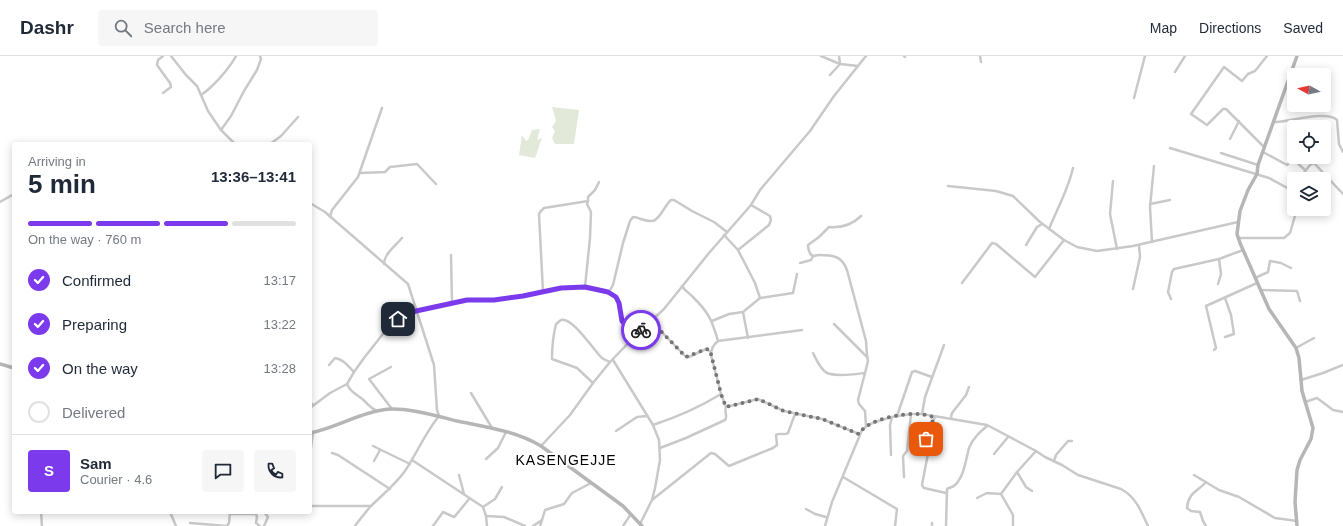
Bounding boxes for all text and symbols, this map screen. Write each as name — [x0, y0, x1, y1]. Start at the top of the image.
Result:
search box — [98, 10, 378, 46]
text: Dashr — [20, 17, 74, 38]
icon: search — [112, 17, 134, 39]
text: Search here — [144, 19, 226, 36]
text: Map — [1150, 20, 1177, 36]
text: Directions — [1199, 20, 1261, 36]
text: Saved — [1283, 20, 1323, 36]
north arrow — [1287, 68, 1331, 112]
map controls — [1287, 68, 1331, 216]
button: locate — [1287, 120, 1331, 164]
text: Arriving in — [28, 154, 86, 169]
text: 13:36–13:41 — [211, 168, 296, 185]
text: 5 min — [28, 169, 96, 199]
button: layers — [1287, 172, 1331, 216]
text: On the way · 760 m — [28, 232, 141, 247]
icon: check — [28, 269, 50, 291]
text: Confirmed — [62, 272, 131, 289]
text: 13:17 — [263, 273, 296, 288]
pin — [381, 302, 415, 336]
icon: home — [387, 308, 409, 330]
courier — [621, 310, 661, 350]
icon: check — [28, 313, 50, 335]
text: Preparing — [62, 316, 127, 333]
text: 13:22 — [263, 317, 296, 332]
icon: bike — [630, 319, 652, 341]
icon: check — [28, 357, 50, 379]
text: On the way — [62, 360, 138, 377]
text: 13:28 — [263, 361, 296, 376]
text: Delivered — [62, 404, 125, 421]
pin — [909, 422, 943, 456]
icon: bag — [915, 428, 937, 450]
button: chat — [202, 450, 244, 492]
button: phone — [254, 450, 296, 492]
district label: KASENGEJJE — [515, 452, 617, 468]
text: Sam — [80, 455, 112, 472]
text: S — [44, 462, 54, 479]
text: Courier · 4.6 — [80, 472, 152, 487]

